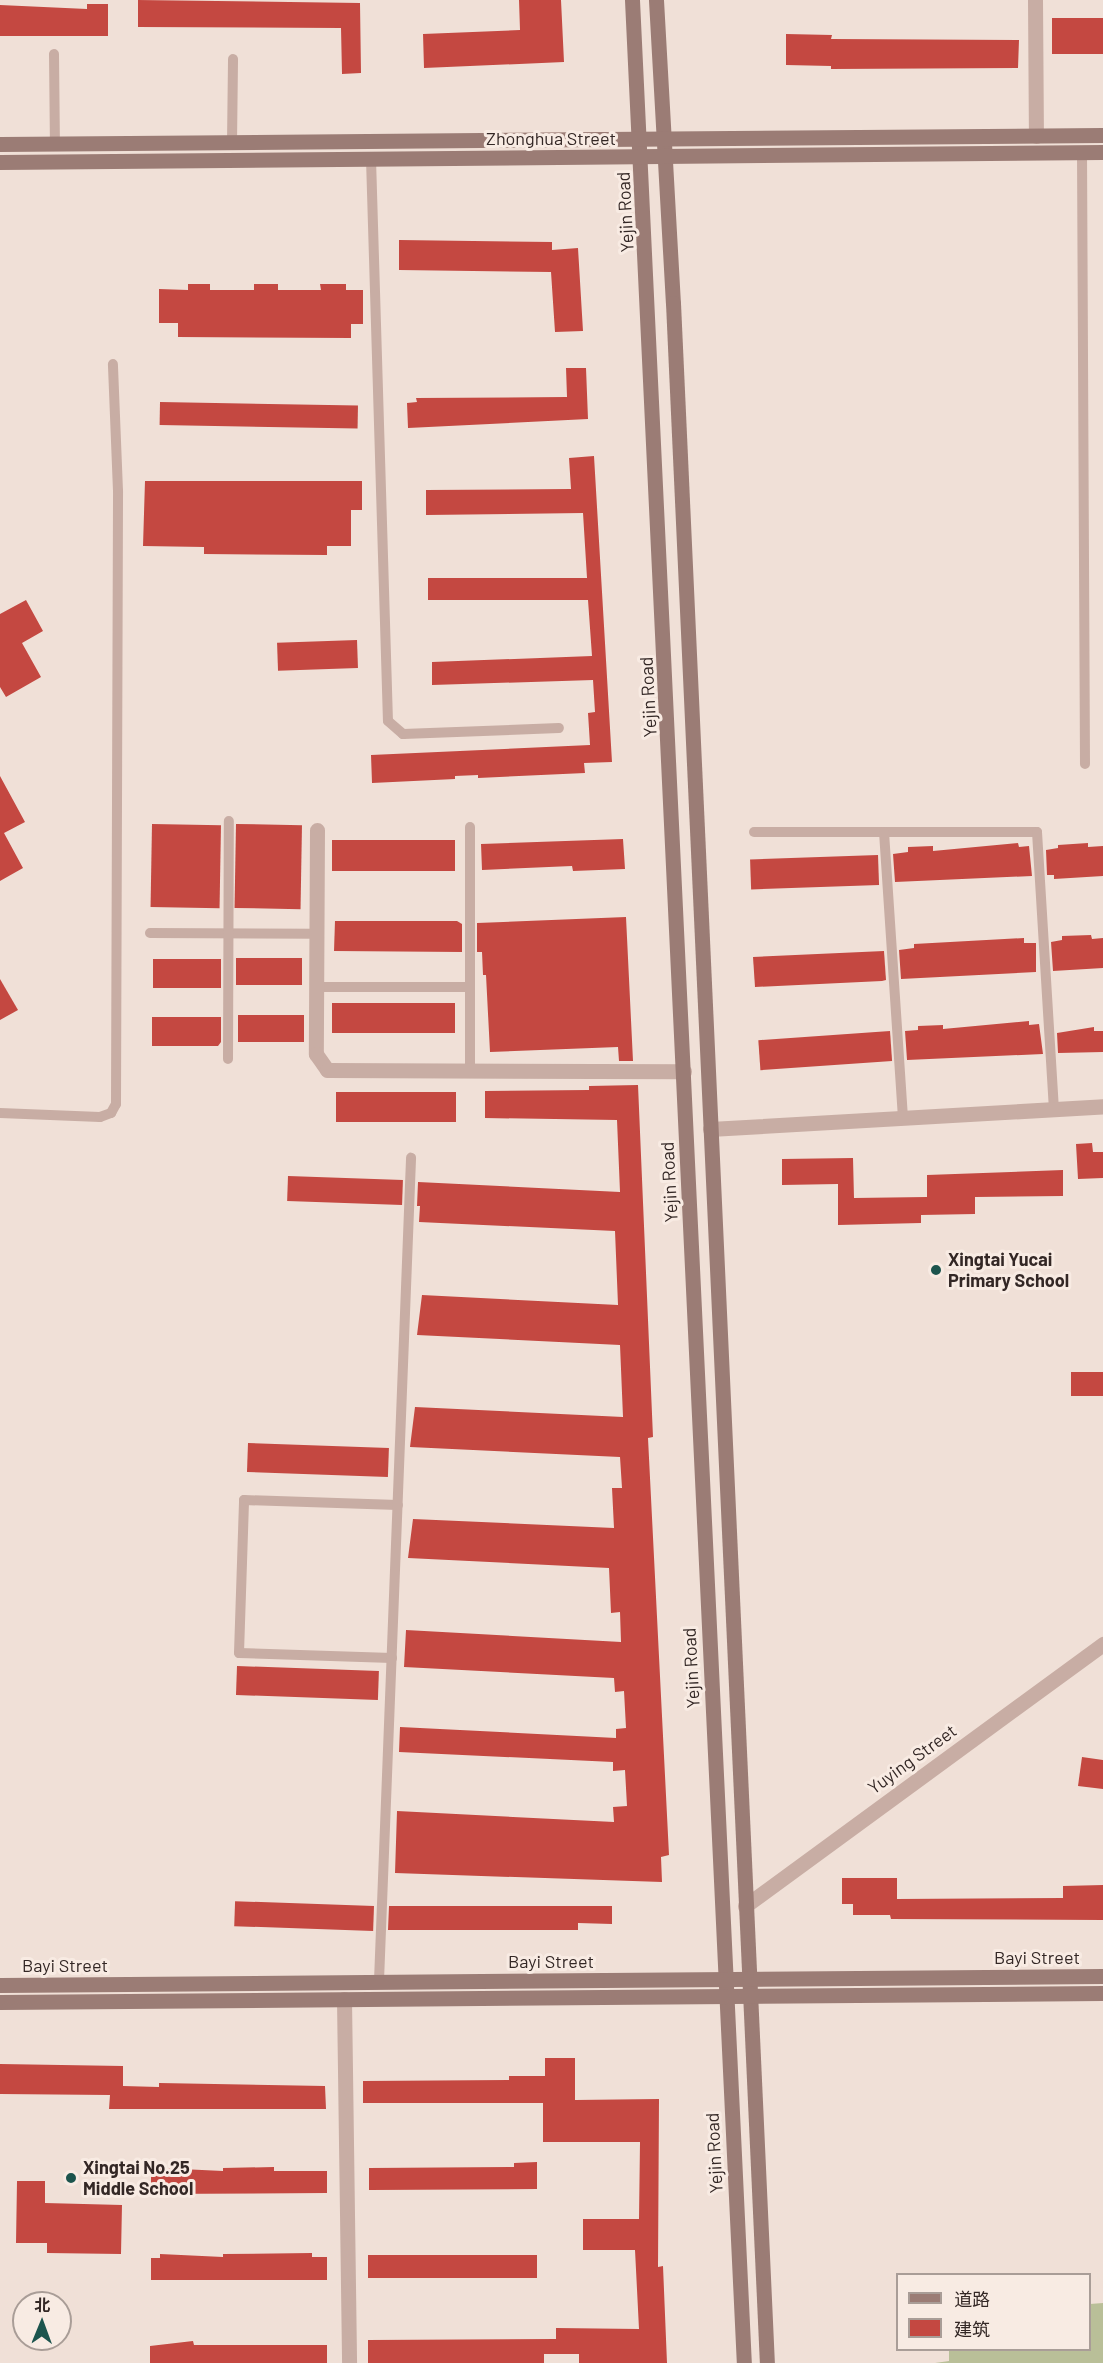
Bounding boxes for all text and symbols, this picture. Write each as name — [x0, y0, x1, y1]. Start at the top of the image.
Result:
street label: Zhonghua Street — [486, 127, 616, 149]
street label: Yejin Road — [612, 171, 638, 253]
street label: Yejin Road — [635, 656, 661, 738]
street label: Yejin Road — [656, 1141, 682, 1223]
place label: Xingtai Yucai Primary School — [948, 1249, 1069, 1292]
marker: Xingtai Yucai Primary School — [929, 1263, 943, 1277]
street label: Yejin Road — [678, 1627, 704, 1709]
street label: Yuying Street — [863, 1720, 961, 1798]
street label: Bayi Street — [994, 1946, 1080, 1968]
street label: Bayi Street — [508, 1950, 594, 1972]
street label: Bayi Street — [22, 1954, 108, 1976]
street label: Yejin Road — [701, 2112, 727, 2194]
place label: Xingtai No.25 Middle School — [83, 2157, 193, 2200]
marker: Xingtai No.25 Middle School — [64, 2171, 78, 2185]
legend — [896, 2273, 1091, 2351]
text: 道路 — [954, 2288, 990, 2310]
north arrow — [12, 2291, 72, 2351]
text: 北 — [34, 2295, 50, 2314]
text: 建筑 — [954, 2318, 990, 2340]

